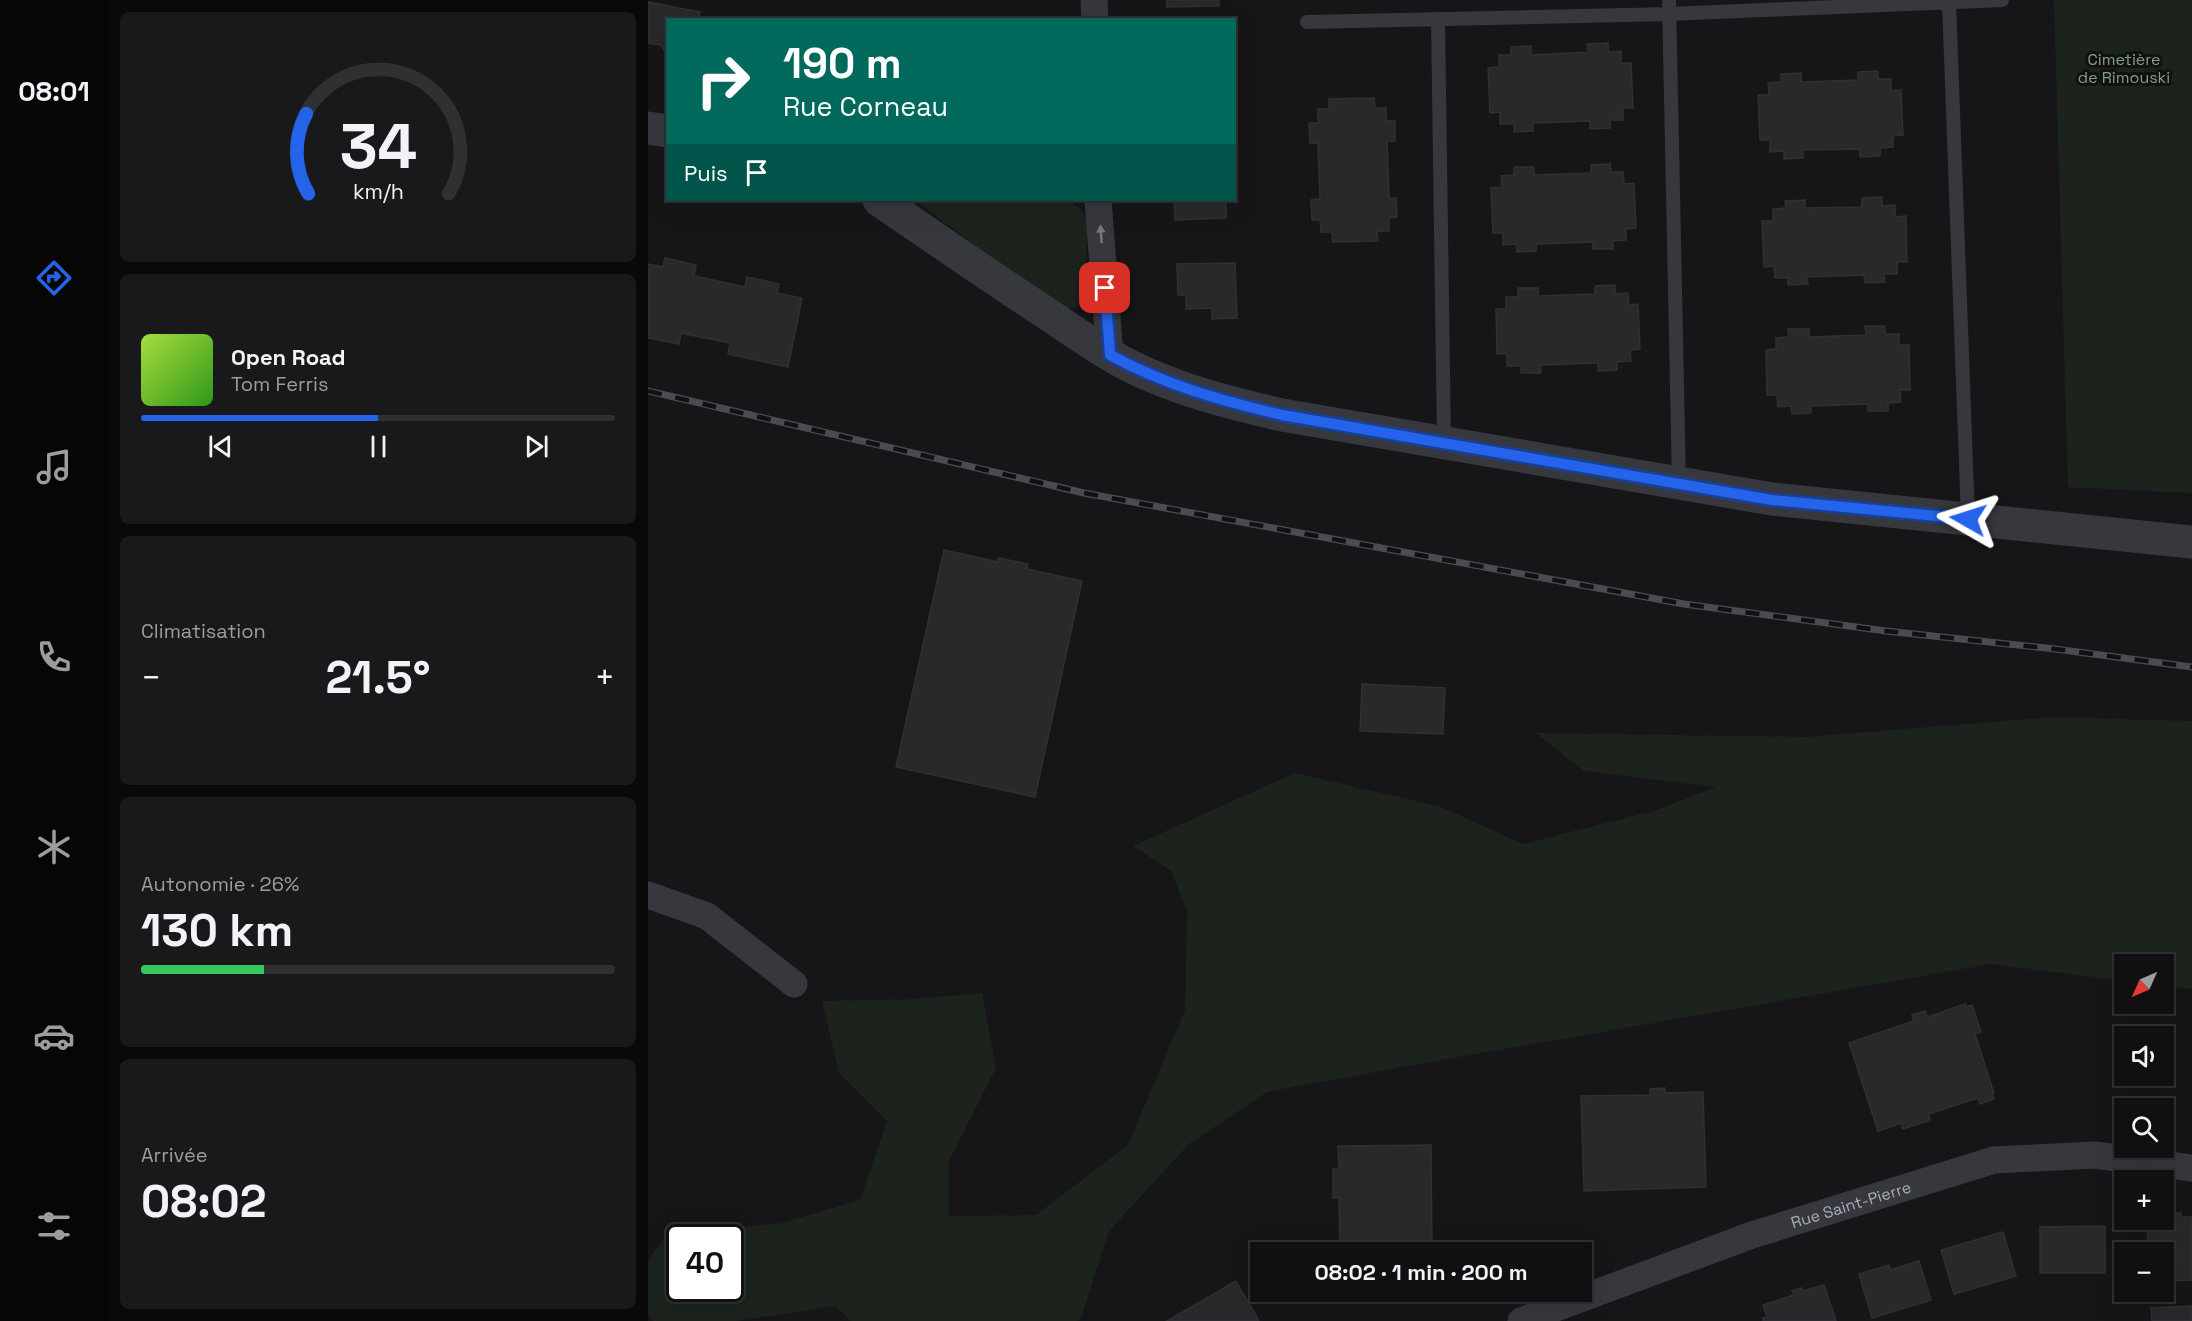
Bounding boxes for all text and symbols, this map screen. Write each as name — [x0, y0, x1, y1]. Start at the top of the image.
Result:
text: 190 m — [783, 37, 902, 90]
icon: right — [684, 42, 762, 120]
park label: Cimetière de Rimouski — [2078, 49, 2170, 88]
text: 08:01 — [18, 74, 90, 109]
text: Rue Corneau — [783, 89, 948, 124]
text: 34 — [339, 107, 417, 186]
icon: arrive — [740, 156, 773, 189]
text: Puis — [684, 159, 728, 187]
text: km/h — [352, 178, 404, 205]
one-way arrow — [1096, 225, 1106, 244]
icon: directions — [33, 257, 75, 299]
pin — [1079, 262, 1130, 313]
icon: arrive — [1088, 271, 1121, 304]
text: Open Road — [231, 343, 346, 371]
text: Tom Ferris — [231, 371, 329, 397]
icon: previous — [204, 430, 237, 463]
icon: pause — [362, 430, 395, 463]
icon: next — [520, 430, 553, 463]
icon: music — [33, 446, 75, 488]
position arrow — [1936, 487, 2000, 551]
text: Climatisation — [141, 618, 266, 644]
icon: phone — [33, 636, 75, 678]
text: 21.5° — [325, 649, 431, 706]
text: − — [141, 657, 161, 699]
text: + — [595, 657, 615, 699]
icon: climate — [33, 826, 75, 868]
text: Autonomie · 26% — [141, 871, 299, 897]
text: 130 km — [141, 902, 293, 959]
north arrow — [2114, 954, 2174, 1014]
map controls — [2114, 954, 2174, 1302]
icon: car — [33, 1015, 75, 1057]
button: sound — [2114, 1026, 2174, 1086]
button: search — [2114, 1098, 2174, 1158]
text: Arrivée — [141, 1142, 208, 1168]
button: + — [2114, 1170, 2174, 1230]
text: 08:02 — [141, 1173, 266, 1230]
street label: Rue Saint-Pierre — [1788, 1176, 1914, 1233]
icon: filters — [33, 1205, 75, 1247]
speed limit sign: 40 — [666, 1224, 744, 1302]
button: − — [2114, 1242, 2174, 1302]
text: 08:02 · 1 min · 200 m — [1315, 1258, 1527, 1286]

